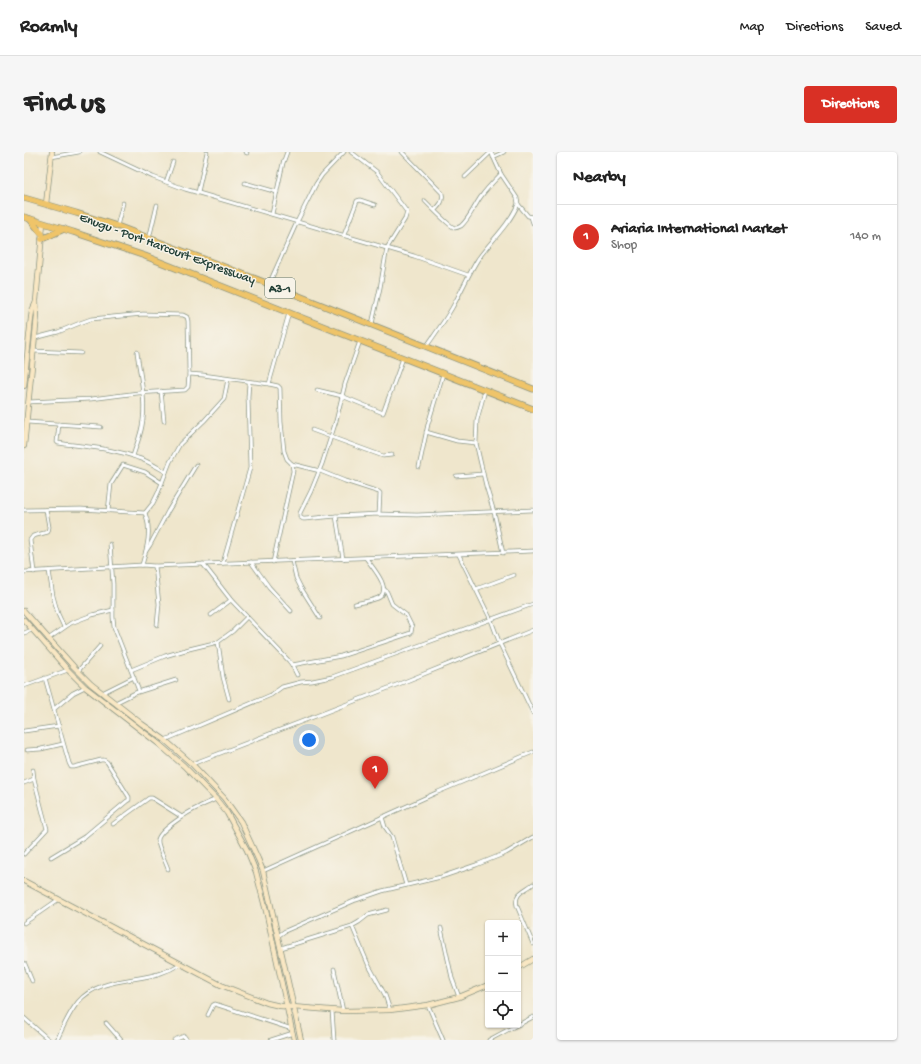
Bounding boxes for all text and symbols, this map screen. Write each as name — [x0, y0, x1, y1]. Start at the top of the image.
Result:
text: Roamly — [20, 16, 77, 39]
text: Map — [740, 19, 764, 36]
text: Directions — [786, 19, 843, 36]
text: Saved — [865, 19, 901, 36]
button: Directions — [804, 86, 897, 123]
text: Find us — [24, 88, 104, 121]
text: Nearby — [573, 168, 626, 188]
street label: Enugu - Port Harcourt Expressway — [77, 210, 258, 288]
text: Ariaria International Market — [611, 220, 787, 238]
text: 1 — [583, 229, 589, 244]
text: 140 m — [850, 229, 881, 244]
text: Shop — [611, 238, 637, 253]
road number: A3-1 — [265, 278, 295, 298]
your location — [299, 730, 319, 750]
pin: 1 — [362, 756, 388, 789]
map controls — [485, 920, 521, 1028]
button: + — [485, 920, 521, 956]
button: − — [485, 956, 521, 992]
button: locate — [485, 992, 521, 1028]

